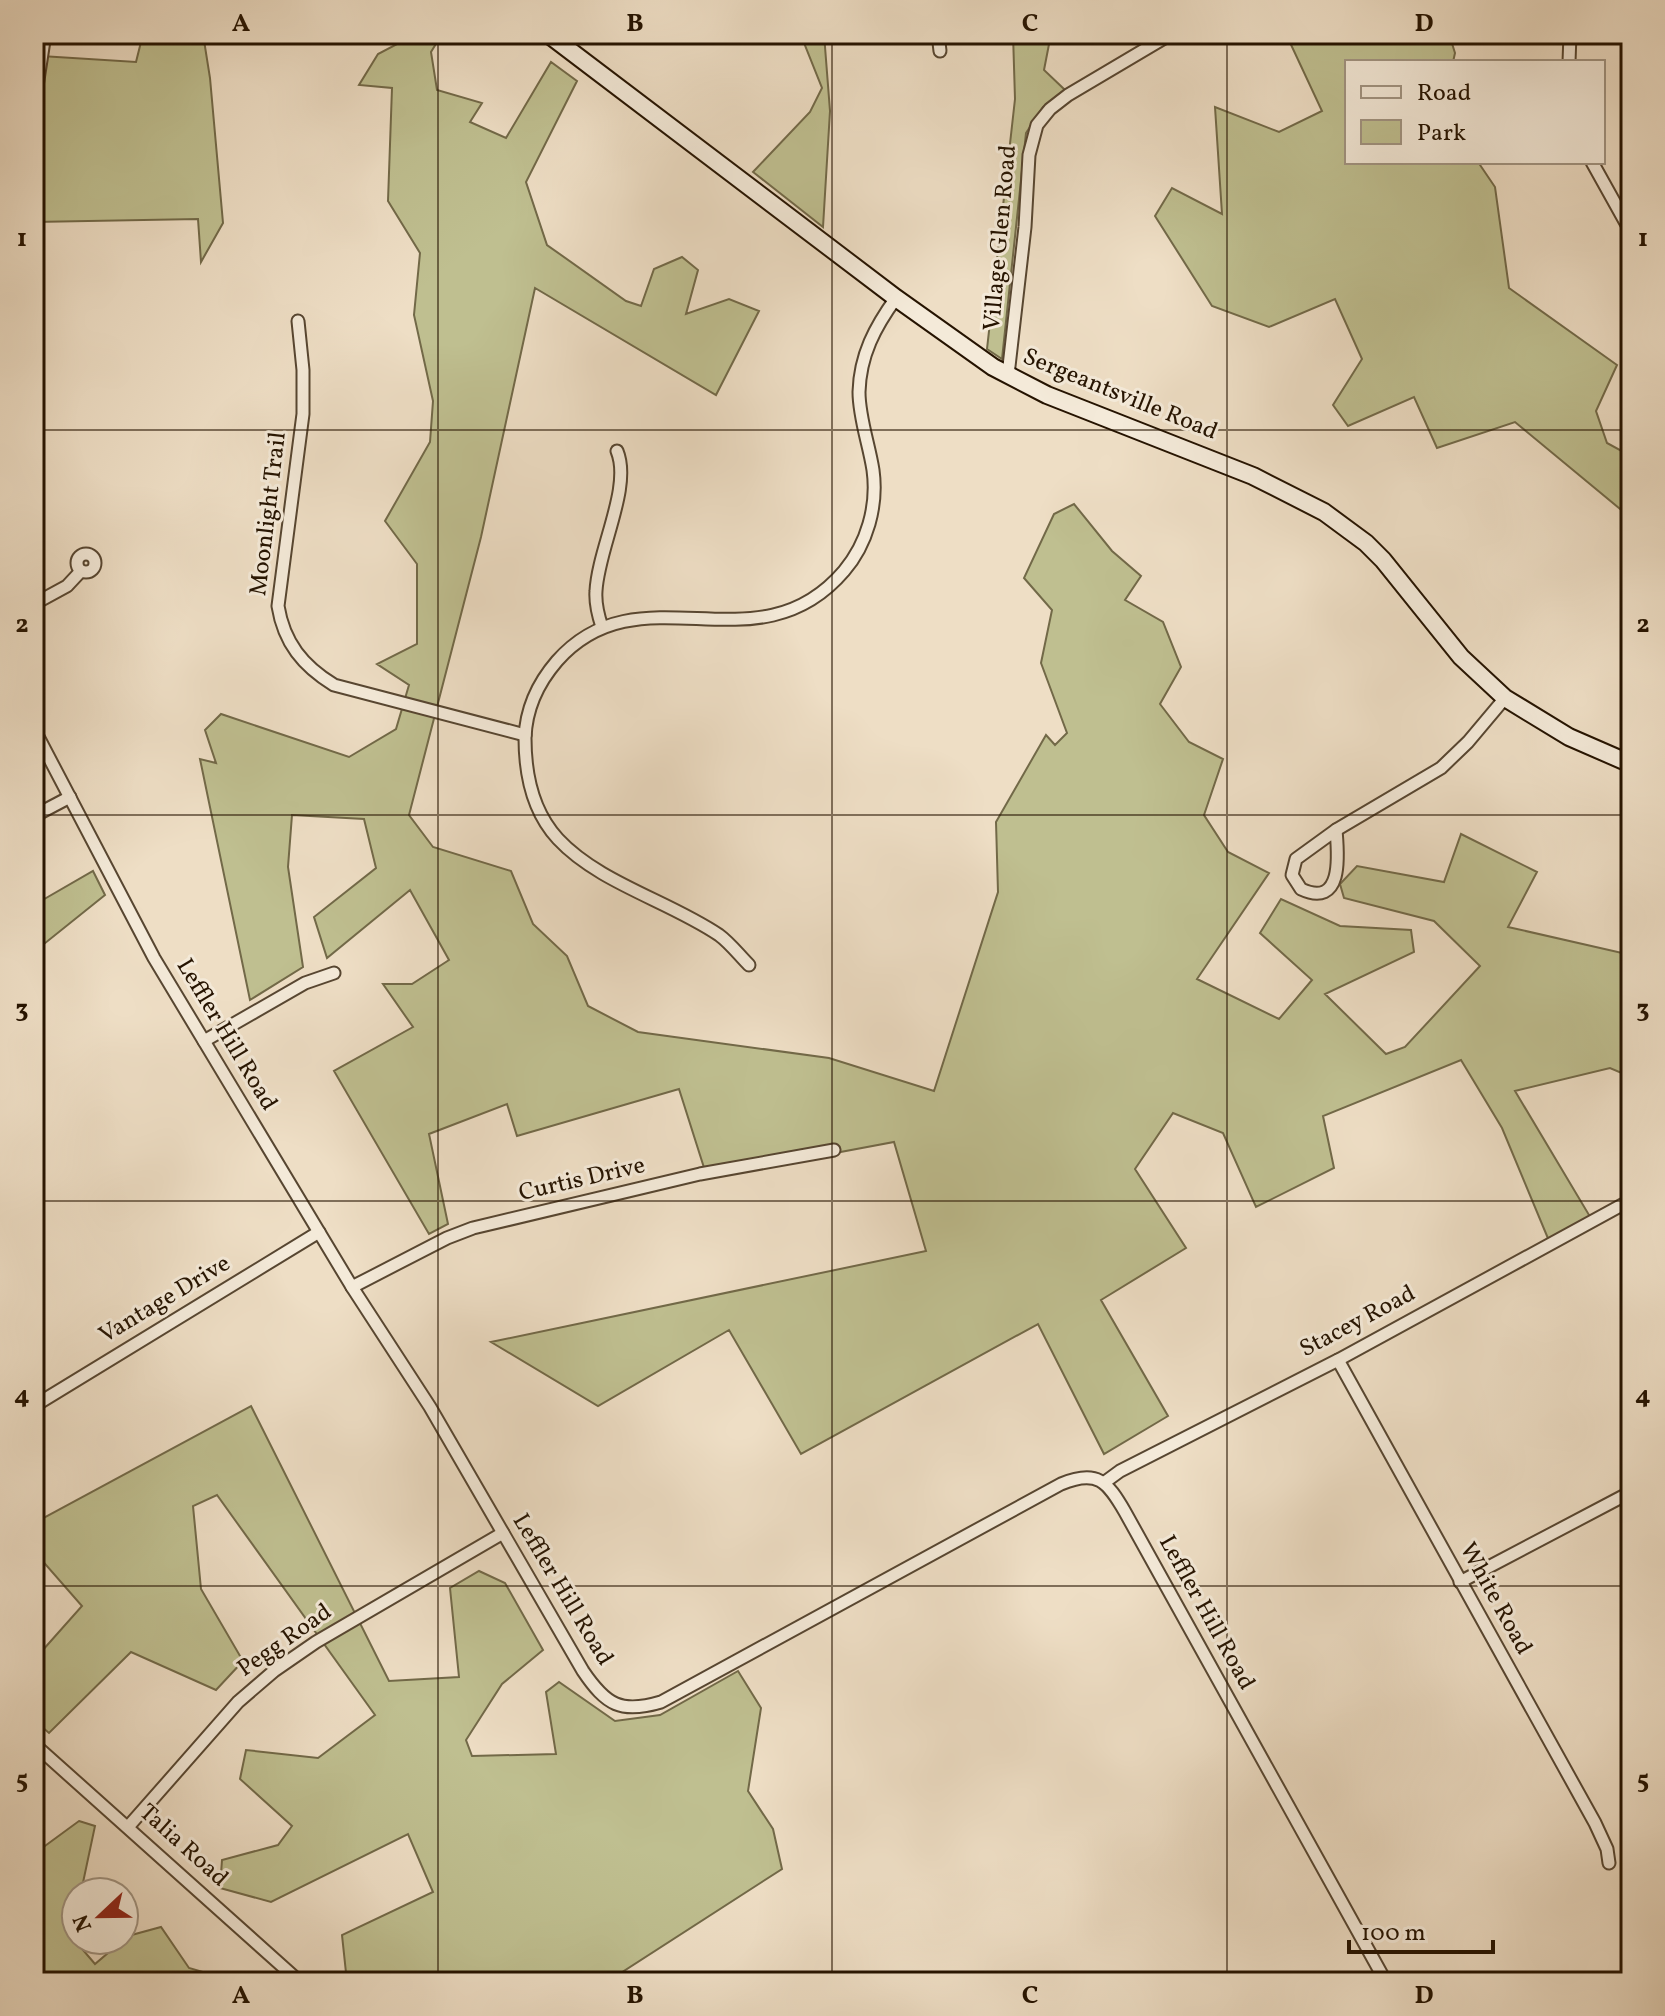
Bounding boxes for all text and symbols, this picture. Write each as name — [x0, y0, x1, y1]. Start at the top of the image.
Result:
text: A — [232, 6, 251, 42]
text: B — [626, 6, 644, 42]
text: C — [1022, 6, 1038, 42]
text: D — [1414, 6, 1434, 42]
legend — [1345, 60, 1605, 164]
text: Road — [1417, 77, 1471, 111]
text: Park — [1417, 117, 1466, 151]
street label: Village Glen Road — [976, 144, 1026, 332]
text: 1 — [17, 221, 27, 257]
text: 1 — [1638, 221, 1648, 257]
street label: Sergeantsville Road — [1017, 340, 1223, 450]
street label: Moonlight Trail — [242, 430, 296, 598]
text: 2 — [15, 607, 29, 643]
text: 2 — [1636, 607, 1650, 643]
street label: Leffler Hill Road — [167, 952, 285, 1118]
text: 3 — [15, 992, 29, 1028]
text: 3 — [1636, 992, 1650, 1028]
street label: Curtis Drive — [516, 1149, 648, 1211]
street label: Vantage Drive — [93, 1247, 237, 1353]
street label: Stacey Road — [1294, 1277, 1422, 1367]
text: 4 — [14, 1378, 30, 1414]
text: 4 — [1635, 1378, 1651, 1414]
street label: Leffler Hill Road — [503, 1507, 621, 1673]
street label: Leffler Hill Road — [1149, 1529, 1263, 1697]
street label: White Road — [1450, 1537, 1540, 1661]
street label: Pegg Road — [231, 1596, 339, 1686]
text: 5 — [16, 1763, 28, 1799]
text: 5 — [1637, 1763, 1649, 1799]
street label: Talia Road — [131, 1797, 235, 1895]
north arrow — [60, 1876, 140, 1956]
scale bar — [1349, 1904, 1493, 1954]
text: N — [66, 1909, 101, 1936]
text: 100 m — [1361, 1917, 1426, 1951]
text: A — [232, 1978, 251, 2014]
text: B — [626, 1978, 644, 2014]
text: C — [1022, 1978, 1038, 2014]
text: D — [1414, 1978, 1434, 2014]

